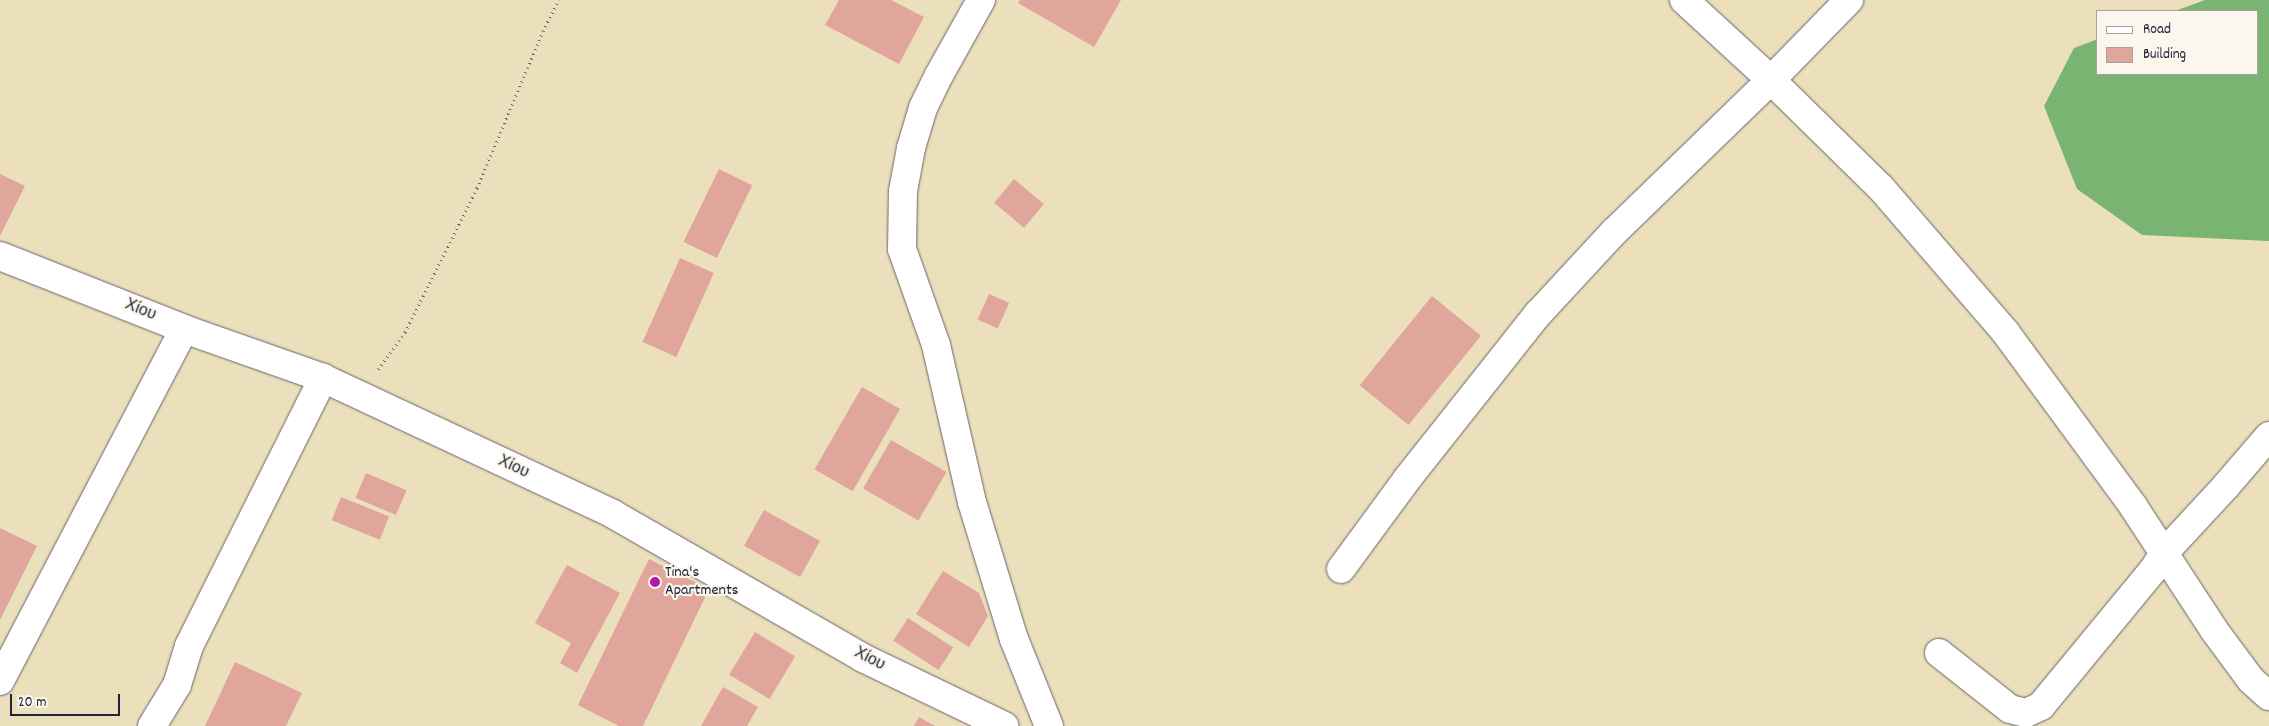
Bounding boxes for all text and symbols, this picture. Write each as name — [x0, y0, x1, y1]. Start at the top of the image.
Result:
legend — [2096, 10, 2259, 75]
text: Road — [2143, 19, 2171, 41]
text: Building — [2143, 44, 2186, 66]
street label: Χίου — [122, 296, 158, 326]
street label: Χίου — [494, 453, 532, 483]
place label: Tina's Apartments — [665, 563, 739, 601]
marker: Tina's Apartments — [649, 576, 661, 588]
street label: Χίου — [850, 644, 888, 676]
scale bar — [12, 684, 122, 716]
text: 20 m — [18, 692, 46, 714]

